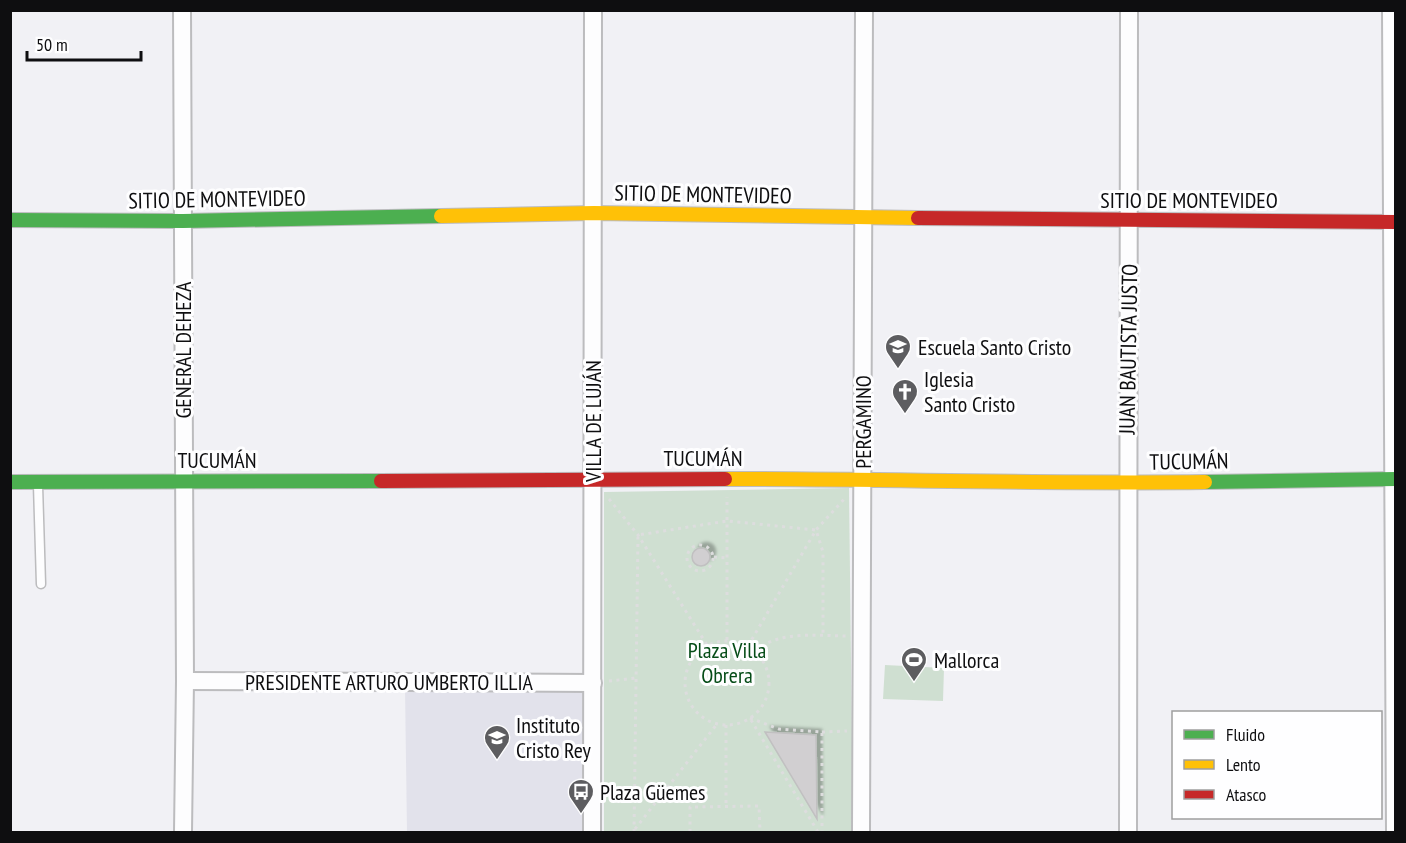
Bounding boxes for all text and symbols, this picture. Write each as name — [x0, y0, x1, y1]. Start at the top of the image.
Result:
scale bar — [27, 24, 141, 62]
text: 50 m — [36, 33, 68, 56]
street label: SITIO DE MONTEVIDEO — [614, 178, 792, 210]
street label: SITIO DE MONTEVIDEO — [128, 183, 306, 215]
street label: SITIO DE MONTEVIDEO — [1100, 186, 1278, 214]
street label: JUAN BAUTISTA JUSTO — [1112, 264, 1143, 435]
street label: GENERAL DEHEZA — [169, 281, 197, 418]
school or university icon: Escuela Santo Cristo — [883, 332, 913, 370]
place label: Escuela Santo Cristo — [918, 333, 1071, 361]
street label: VILLA DE LUJÁN — [579, 360, 607, 483]
place label: Iglesia Santo Cristo — [924, 365, 1015, 418]
street label: PERGAMINO — [849, 375, 877, 469]
church icon: Iglesia Santo Cristo — [890, 377, 920, 415]
street label: TUCUMÁN — [663, 444, 743, 472]
street label: TUCUMÁN — [177, 446, 257, 474]
street label: TUCUMÁN — [1149, 446, 1229, 476]
park label: Plaza Villa Obrera — [688, 636, 766, 689]
sports icon: Mallorca — [899, 645, 929, 683]
place label: Mallorca — [934, 646, 999, 674]
street label: PRESIDENTE ARTURO UMBERTO ILLIA — [245, 668, 534, 696]
place label: Instituto Cristo Rey — [516, 711, 591, 764]
legend — [1172, 711, 1382, 819]
school or university icon: Instituto Cristo Rey — [482, 723, 512, 761]
text: Fluido — [1226, 723, 1265, 746]
text: Lento — [1226, 753, 1261, 776]
bus stop icon: Plaza Güemes — [566, 777, 596, 815]
place label: Plaza Güemes — [600, 778, 706, 806]
text: Atasco — [1226, 783, 1267, 806]

